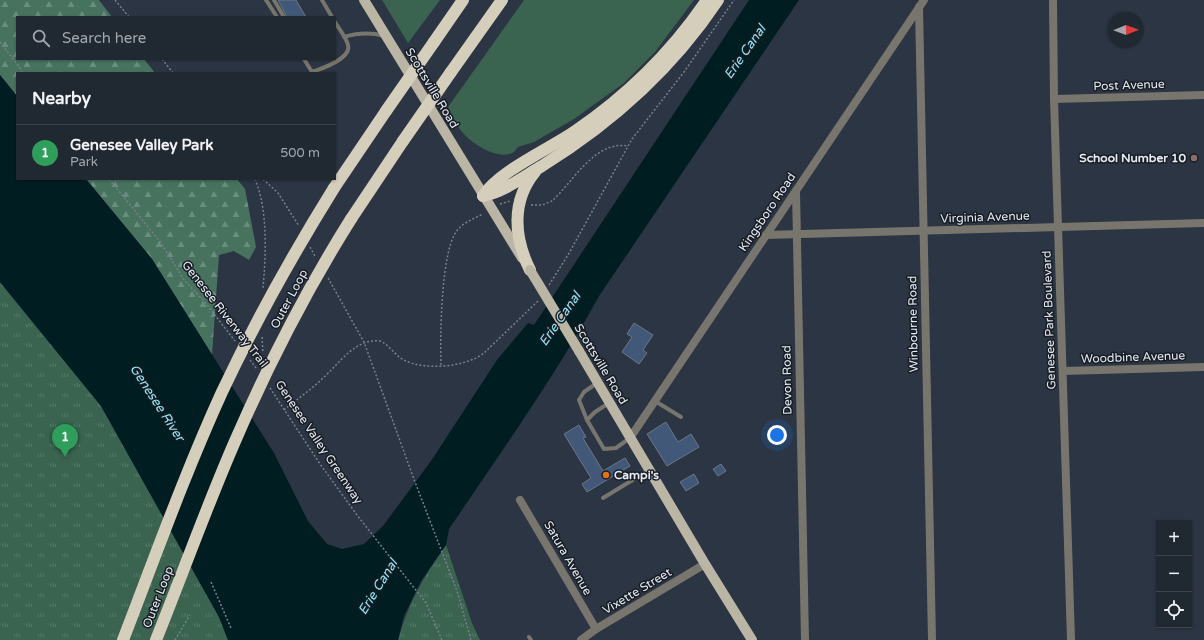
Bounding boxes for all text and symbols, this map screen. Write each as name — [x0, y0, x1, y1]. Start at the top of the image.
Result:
north arrow — [1108, 12, 1144, 48]
search box — [16, 16, 336, 60]
water label: Erie Canal — [721, 21, 770, 82]
icon: search — [30, 27, 52, 49]
text: Search here — [62, 29, 146, 47]
street label: Scottsville Road — [402, 45, 462, 131]
street label: Post Avenue — [1093, 77, 1165, 93]
text: Nearby — [32, 88, 91, 109]
text: Genesee Valley Park — [70, 136, 213, 154]
text: 1 — [41, 145, 49, 161]
text: 500 m — [280, 145, 320, 161]
place label: School Number 10 — [1079, 151, 1186, 165]
marker: School Number 10 — [1189, 153, 1199, 163]
text: Park — [70, 154, 98, 170]
street label: Kingsboro Road — [736, 170, 798, 254]
street label: Virginia Avenue — [940, 208, 1030, 226]
street label: Genesee Park Boulevard — [1040, 250, 1058, 390]
street label: Genesee Riverway Trail — [179, 258, 271, 370]
street label: Outer Loop — [268, 267, 310, 331]
street label: Winbourne Road — [905, 276, 921, 372]
water label: Erie Canal — [536, 288, 585, 349]
street label: Scottsville Road — [571, 321, 631, 407]
street label: Devon Road — [779, 345, 795, 415]
street label: Woodbine Avenue — [1081, 348, 1186, 366]
water label: Genesee River — [126, 362, 189, 446]
street label: Genesee Valley Greenway — [272, 378, 366, 507]
pin: 1 — [52, 424, 78, 457]
your location — [767, 425, 787, 445]
place label: Campi's — [614, 468, 659, 483]
marker: Campi's — [601, 470, 611, 480]
street label: Satura Avenue — [541, 518, 595, 598]
map controls — [1156, 520, 1192, 628]
button: + — [1156, 520, 1192, 556]
water label: Erie Canal — [355, 555, 402, 618]
button: − — [1156, 556, 1192, 592]
street label: Outer Loop — [140, 564, 176, 630]
street label: Vixette Street — [600, 565, 674, 617]
button: locate — [1156, 592, 1192, 628]

